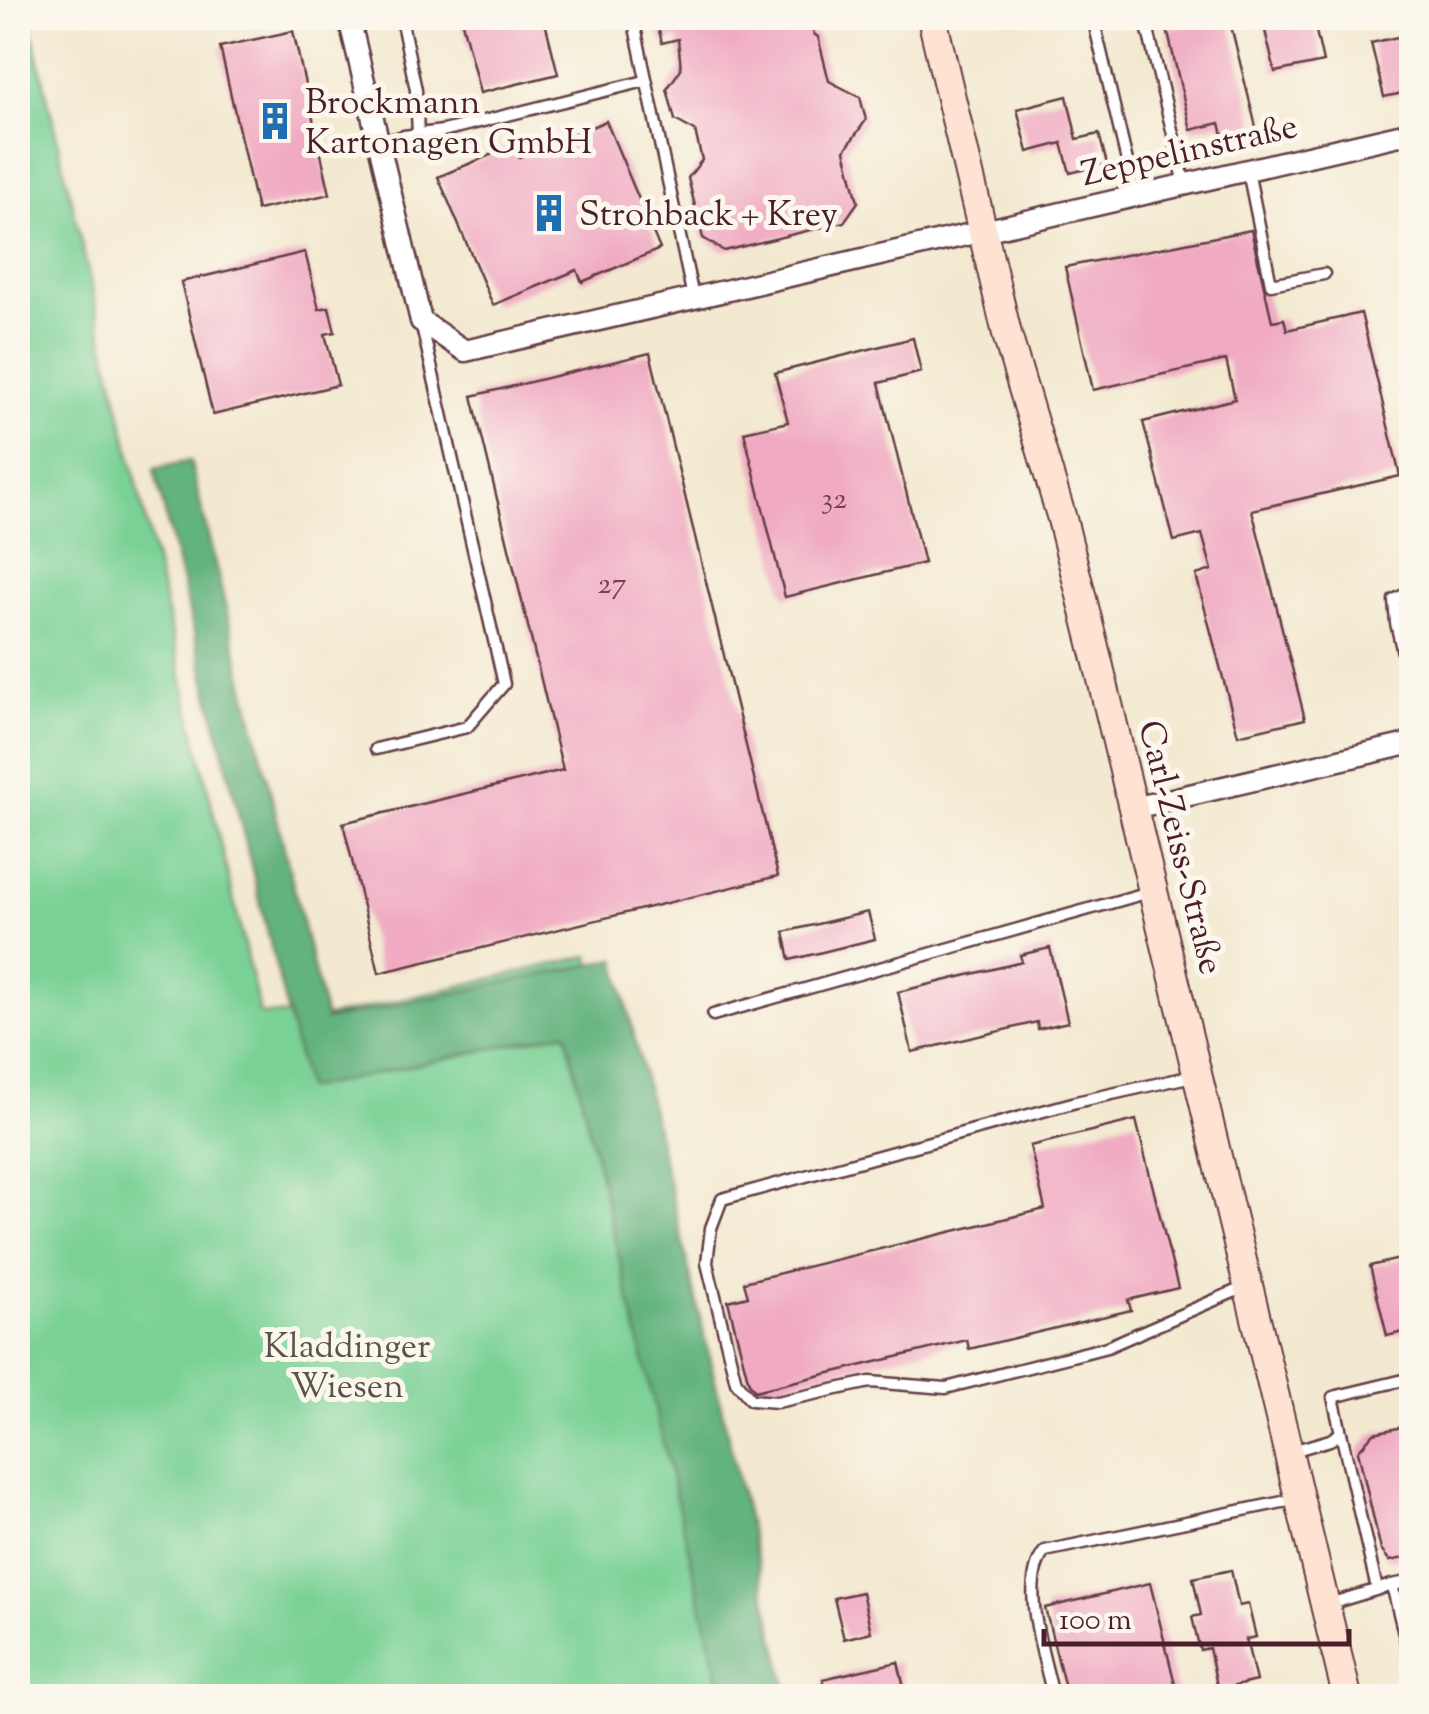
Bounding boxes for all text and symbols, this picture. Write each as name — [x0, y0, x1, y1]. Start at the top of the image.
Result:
place label: Brockmann Kartonagen GmbH — [305, 79, 592, 170]
building icon: Brockmann Kartonagen GmbH — [254, 100, 296, 142]
street label: Zeppelinstraße — [1077, 103, 1303, 202]
place label: Strohback + Krey — [579, 191, 838, 242]
building icon: Strohback + Krey — [528, 192, 570, 234]
house number: 32 — [821, 479, 847, 522]
house number: 27 — [597, 564, 627, 607]
street label: Carl-Zeiss-Straße — [1122, 716, 1235, 980]
park label: Kladdinger Wiesen — [264, 1323, 430, 1414]
scale bar — [1044, 1584, 1349, 1646]
text: 100 m — [1059, 1600, 1132, 1643]

